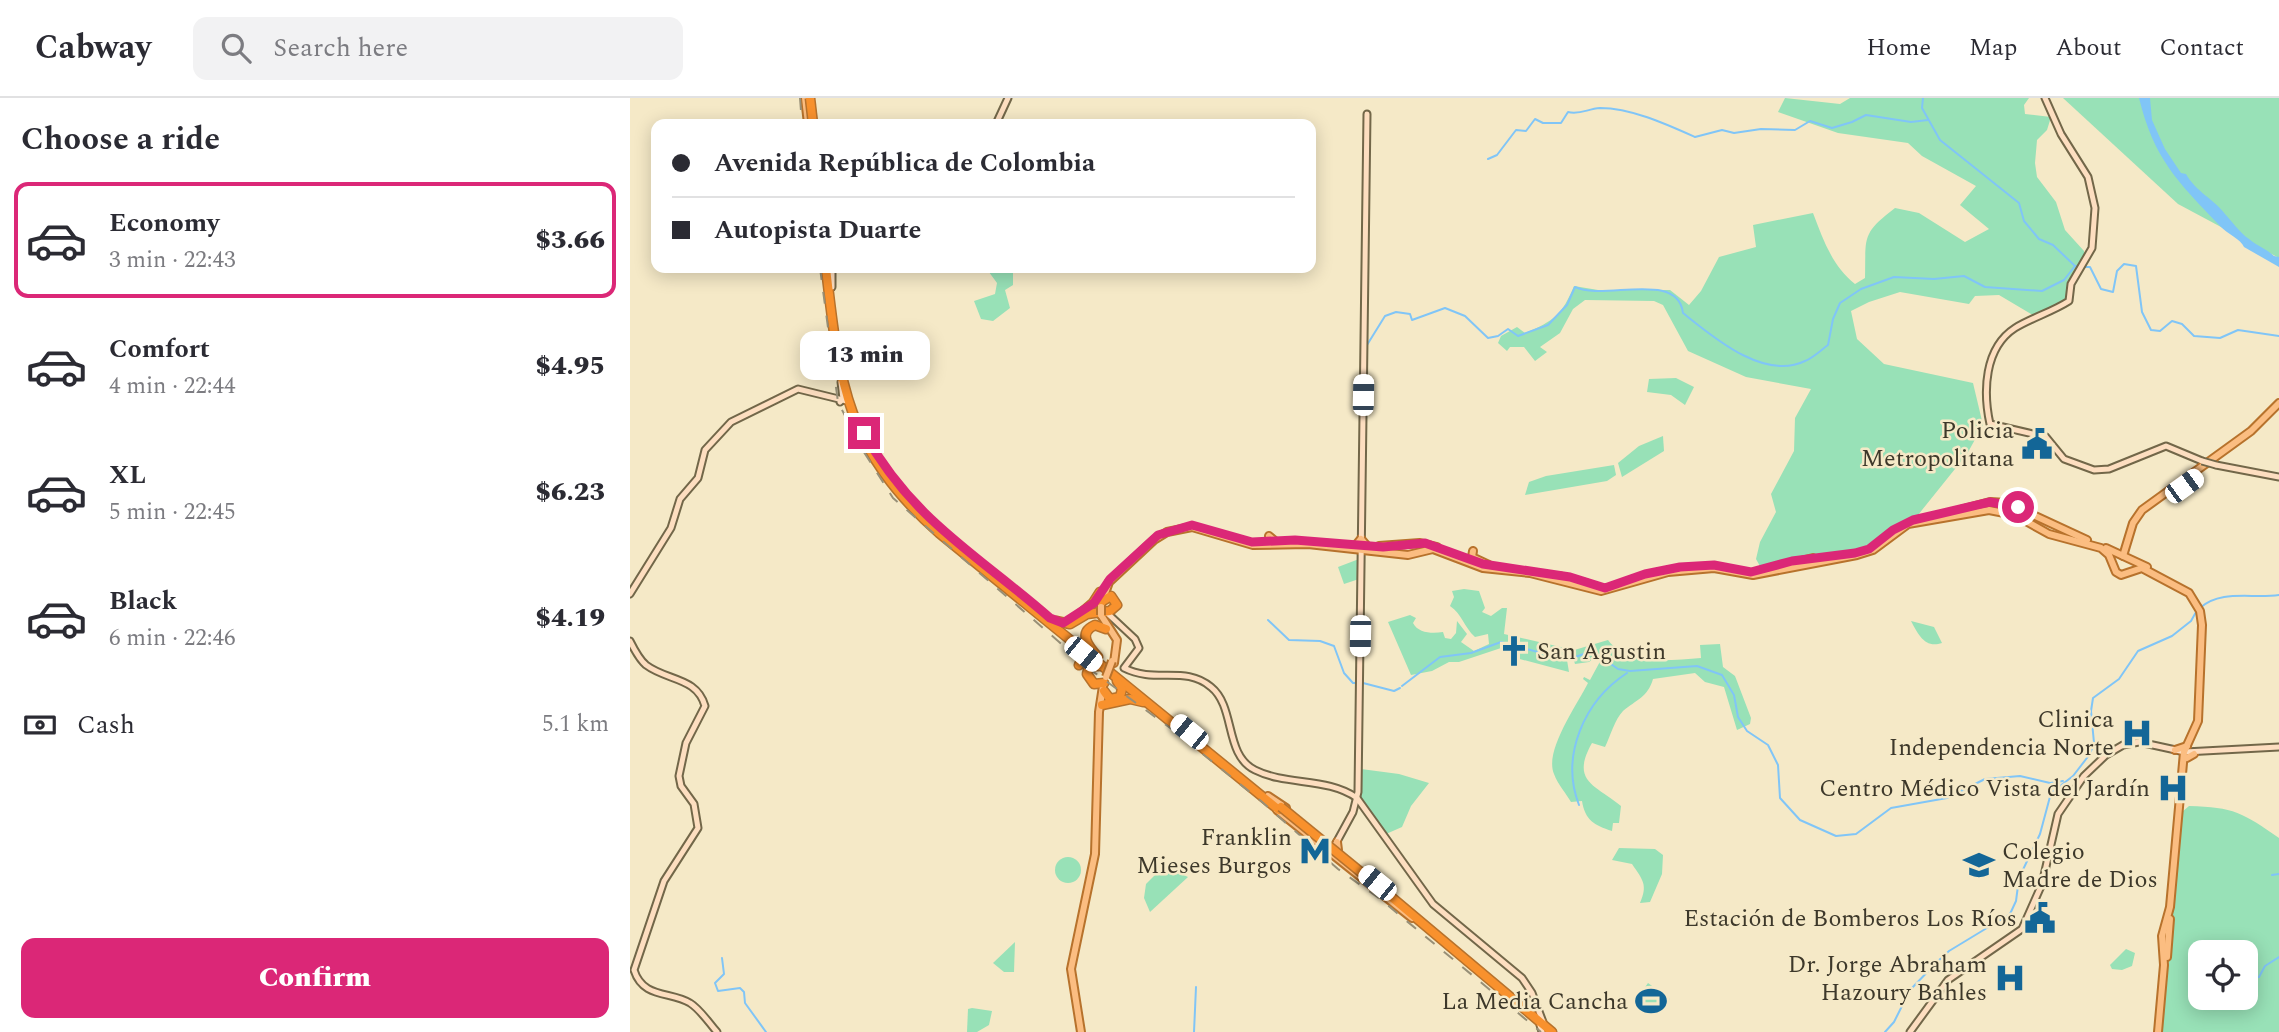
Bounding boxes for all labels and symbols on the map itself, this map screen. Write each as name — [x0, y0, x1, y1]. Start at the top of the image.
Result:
callout: 13 min — [799, 331, 929, 380]
car — [1353, 374, 1374, 416]
place label: Policia Metropolitana — [1861, 413, 2014, 477]
route end — [848, 417, 880, 449]
public building icon: Policia Metropolitana — [2020, 427, 2054, 461]
car — [2161, 465, 2208, 507]
route start — [2002, 491, 2034, 523]
car — [1350, 615, 1371, 657]
car — [1061, 633, 1106, 675]
church icon: San Agustin — [1497, 634, 1531, 668]
place label: San Agustin — [1537, 634, 1666, 670]
place label: Clinica Independencia Norte — [1889, 702, 2114, 766]
car — [1167, 711, 1212, 753]
hospital icon: Clinica Independencia Norte — [2120, 716, 2154, 750]
place label: Centro Médico Vista del Jardín — [1819, 771, 2150, 807]
hospital icon: Centro Médico Vista del Jardín — [2156, 771, 2190, 805]
place label: Franklin Mieses Burgos — [1137, 820, 1292, 884]
metro station icon: Franklin Mieses Burgos — [1298, 834, 1332, 868]
place label: Colegio Madre de Dios — [2002, 834, 2158, 898]
school or university icon: Colegio Madre de Dios — [1962, 848, 1996, 882]
car — [1355, 862, 1400, 904]
place label: Estación de Bomberos Los Ríos — [1683, 901, 2017, 937]
public building icon: Estación de Bomberos Los Ríos — [2023, 901, 2057, 935]
place label: Dr. Jorge Abraham Hazoury Bahles — [1788, 947, 1987, 1011]
hospital icon: Dr. Jorge Abraham Hazoury Bahles — [1993, 961, 2027, 995]
place label: La Media Cancha — [1442, 984, 1628, 1020]
sports icon: La Media Cancha — [1634, 984, 1668, 1018]

